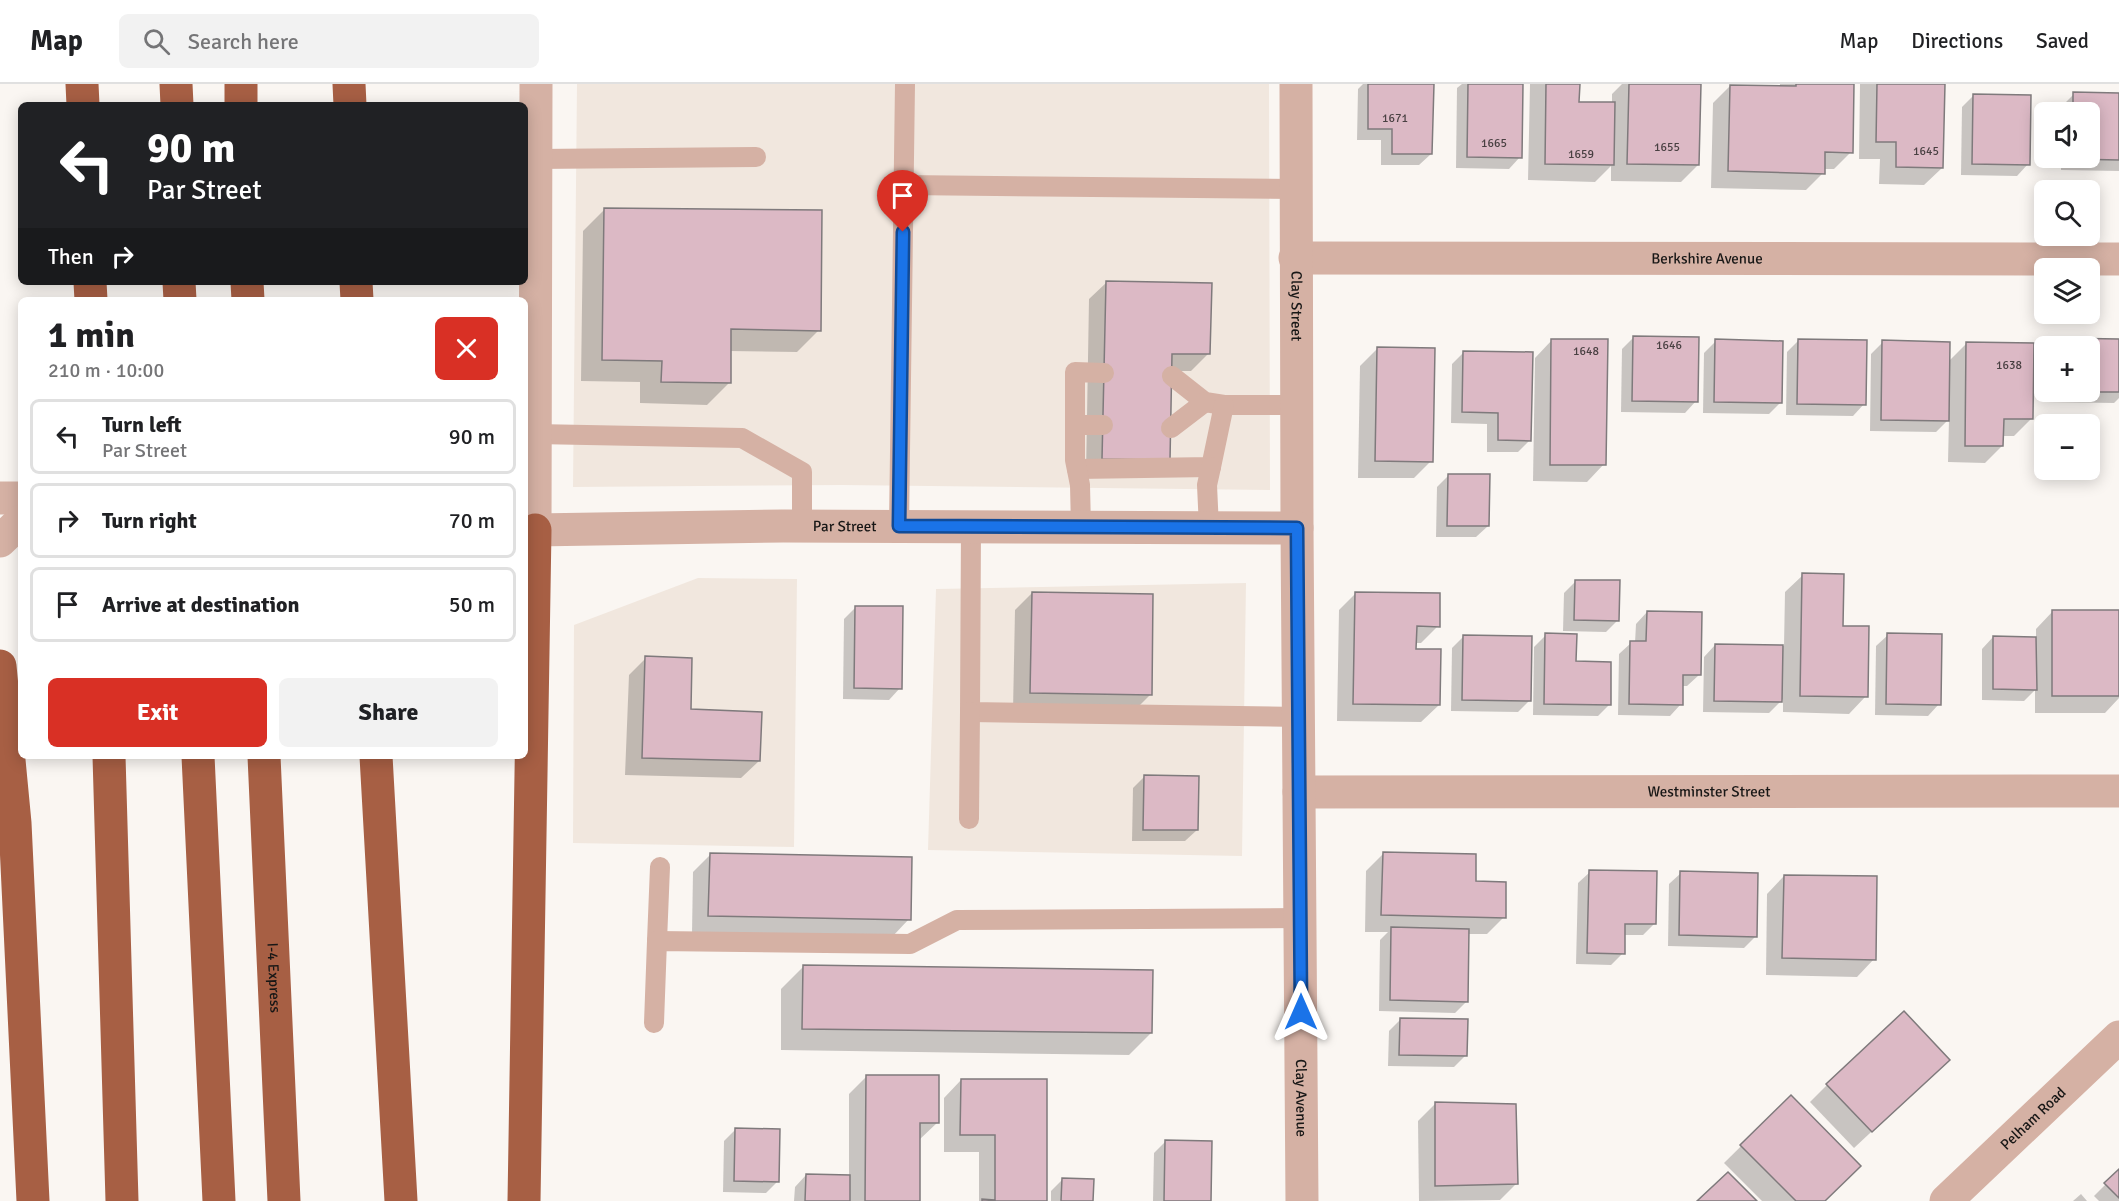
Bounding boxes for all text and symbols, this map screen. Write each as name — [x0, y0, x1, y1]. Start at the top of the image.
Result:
search box — [119, 14, 539, 68]
text: Map — [30, 24, 83, 58]
icon: search — [140, 25, 173, 58]
text: Search here — [188, 28, 299, 55]
text: Map — [1840, 28, 1878, 54]
text: Directions — [1911, 28, 2003, 54]
text: Saved — [2036, 28, 2089, 54]
map controls — [2034, 102, 2100, 480]
button: sound — [2034, 102, 2100, 168]
house number: 1671 — [1382, 111, 1408, 126]
text: 90 m — [147, 123, 236, 174]
icon: left — [48, 126, 126, 204]
house number: 1665 — [1481, 136, 1507, 151]
house number: 1655 — [1654, 140, 1680, 155]
house number: 1645 — [1913, 144, 1939, 159]
house number: 1659 — [1568, 147, 1594, 162]
pin — [877, 170, 928, 232]
text: Par Street — [147, 174, 262, 207]
icon: arrive — [886, 179, 919, 212]
button: search — [2034, 180, 2100, 246]
icon: right — [106, 240, 139, 273]
text: Then — [48, 243, 94, 270]
street label: Berkshire Avenue — [1651, 249, 1763, 268]
button: layers — [2034, 258, 2100, 324]
street label: Clay Street — [1287, 271, 1306, 341]
text: 1 min — [48, 313, 135, 358]
button: close — [435, 317, 498, 380]
button: + — [2034, 336, 2100, 402]
house number: 1646 — [1656, 338, 1682, 353]
house number: 1648 — [1573, 344, 1599, 359]
text: 210 m · 10:00 — [48, 358, 164, 383]
house number: 1638 — [1996, 358, 2022, 373]
text: Turn left — [102, 411, 182, 438]
button: − — [2034, 414, 2100, 480]
icon: left — [51, 420, 84, 453]
text: 90 m — [449, 423, 495, 450]
text: Par Street — [102, 438, 187, 463]
icon: right — [51, 504, 84, 537]
text: Turn right — [102, 507, 197, 534]
text: 70 m — [449, 507, 495, 534]
street label: Par Street — [813, 517, 877, 535]
icon: arrive — [51, 588, 84, 621]
text: Arrive at destination — [102, 591, 299, 618]
text: 50 m — [449, 591, 495, 618]
button: Exit — [48, 678, 267, 747]
button: Share — [279, 678, 498, 747]
street label: Westminster Street — [1648, 782, 1770, 801]
street label: I-4 Express — [263, 942, 285, 1014]
position arrow — [1269, 980, 1333, 1044]
street label: Clay Avenue — [1292, 1059, 1311, 1137]
street label: Pelham Road — [1997, 1083, 2070, 1154]

